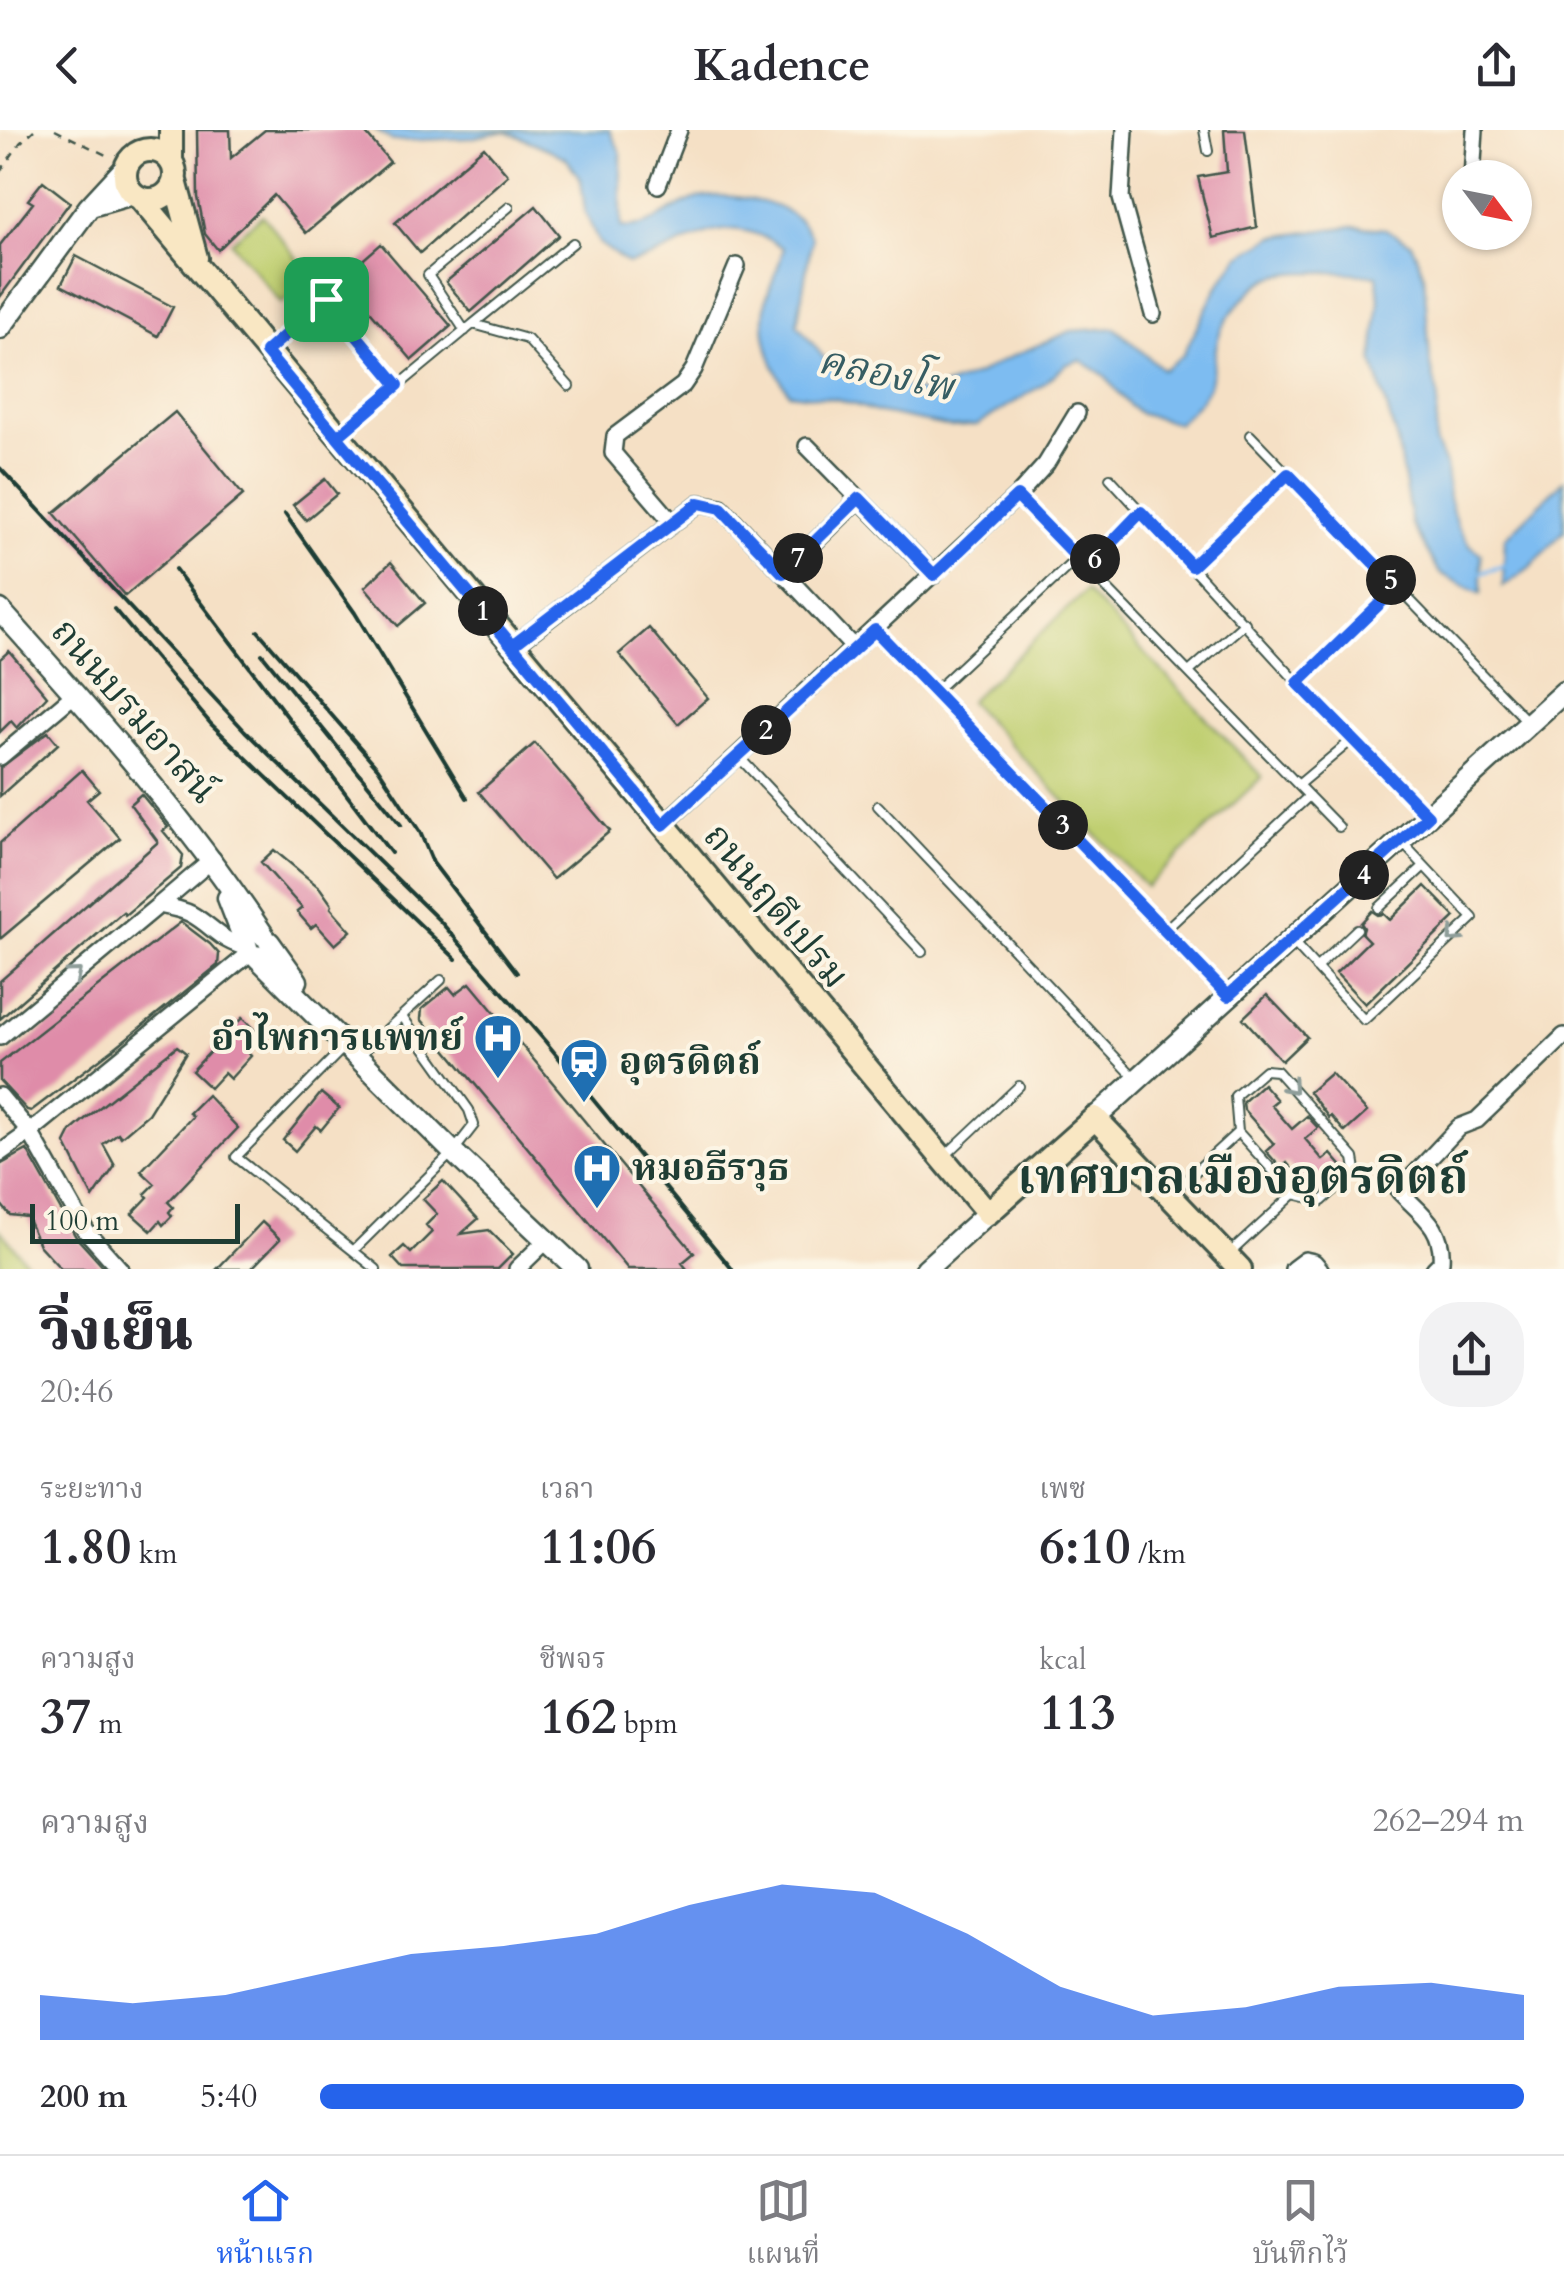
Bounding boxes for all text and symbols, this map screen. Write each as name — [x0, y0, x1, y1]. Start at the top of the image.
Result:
text: Kadence — [693, 35, 871, 96]
icon: back — [40, 38, 95, 93]
icon: share — [1469, 38, 1524, 93]
north arrow — [1442, 160, 1532, 250]
map controls — [1442, 160, 1532, 250]
pin — [284, 257, 369, 342]
icon: arrive — [299, 272, 354, 327]
water label: คลองโพ — [813, 332, 961, 416]
pin: 7 — [773, 533, 823, 583]
pin: 6 — [1070, 534, 1120, 584]
text: 7 — [791, 539, 805, 577]
text: 6 — [1088, 540, 1102, 578]
pin: 5 — [1366, 555, 1416, 605]
text: 5 — [1384, 561, 1398, 599]
pin: 1 — [458, 586, 508, 636]
text: 1 — [476, 592, 490, 630]
street label: ถนนบรมอาสน์ — [39, 607, 229, 815]
pin: 2 — [741, 705, 791, 755]
text: 2 — [759, 711, 773, 749]
pin: 3 — [1038, 800, 1088, 850]
text: 3 — [1056, 806, 1070, 844]
street label: ถนนฤดีเปรม — [691, 812, 861, 1000]
pin: 4 — [1339, 850, 1389, 900]
text: 4 — [1357, 856, 1371, 894]
one-way arrow — [1447, 925, 1466, 943]
one-way arrow — [64, 968, 82, 986]
place label: อำไพการแพทย์ — [211, 1012, 464, 1064]
hospital icon: อำไพการแพทย์ — [472, 1012, 524, 1080]
station icon: อุตรดิตถ์ — [558, 1036, 610, 1104]
place label: อุตรดิตถ์ — [619, 1036, 761, 1088]
one-way arrow — [1280, 1075, 1298, 1094]
hospital icon: หมอธีรวุธ — [571, 1142, 623, 1210]
place label: หมอธีรวุธ — [632, 1142, 789, 1194]
district label: เทศบาลเมืองอุตรดิตถ์ — [1018, 1145, 1469, 1210]
scale bar — [30, 1199, 240, 1244]
text: 100 m — [45, 1202, 119, 1240]
text: วิ่งเย็น — [40, 1295, 193, 1369]
button: share — [1419, 1302, 1524, 1407]
text: 20:46 — [40, 1370, 114, 1414]
text: ระยะทาง — [40, 1470, 144, 1508]
text: เวลา — [540, 1470, 594, 1508]
text: เพซ — [1039, 1470, 1086, 1508]
text: 1.80 — [40, 1513, 131, 1581]
text: 11:06 — [540, 1513, 657, 1581]
text: 6:10 — [1039, 1513, 1131, 1581]
text: km — [131, 1535, 178, 1573]
text: /km — [1131, 1535, 1186, 1573]
text: ความสูง — [40, 1640, 135, 1678]
text: ชีพจร — [540, 1640, 606, 1678]
text: kcal — [1039, 1641, 1086, 1679]
text: 113 — [1039, 1679, 1116, 1747]
text: 37 — [40, 1683, 91, 1751]
text: 162 — [540, 1683, 617, 1751]
text: m — [91, 1705, 122, 1743]
text: bpm — [617, 1705, 678, 1743]
text: 262–294 m — [1372, 1799, 1524, 1843]
text: ความสูง — [40, 1801, 149, 1845]
text: 200 m — [40, 2075, 127, 2119]
text: 5:40 — [200, 2075, 257, 2119]
tab: หน้าแรก — [216, 2173, 314, 2278]
tab: แผนที่ — [747, 2173, 820, 2278]
tab: บันทึกไว้ — [1252, 2173, 1348, 2278]

